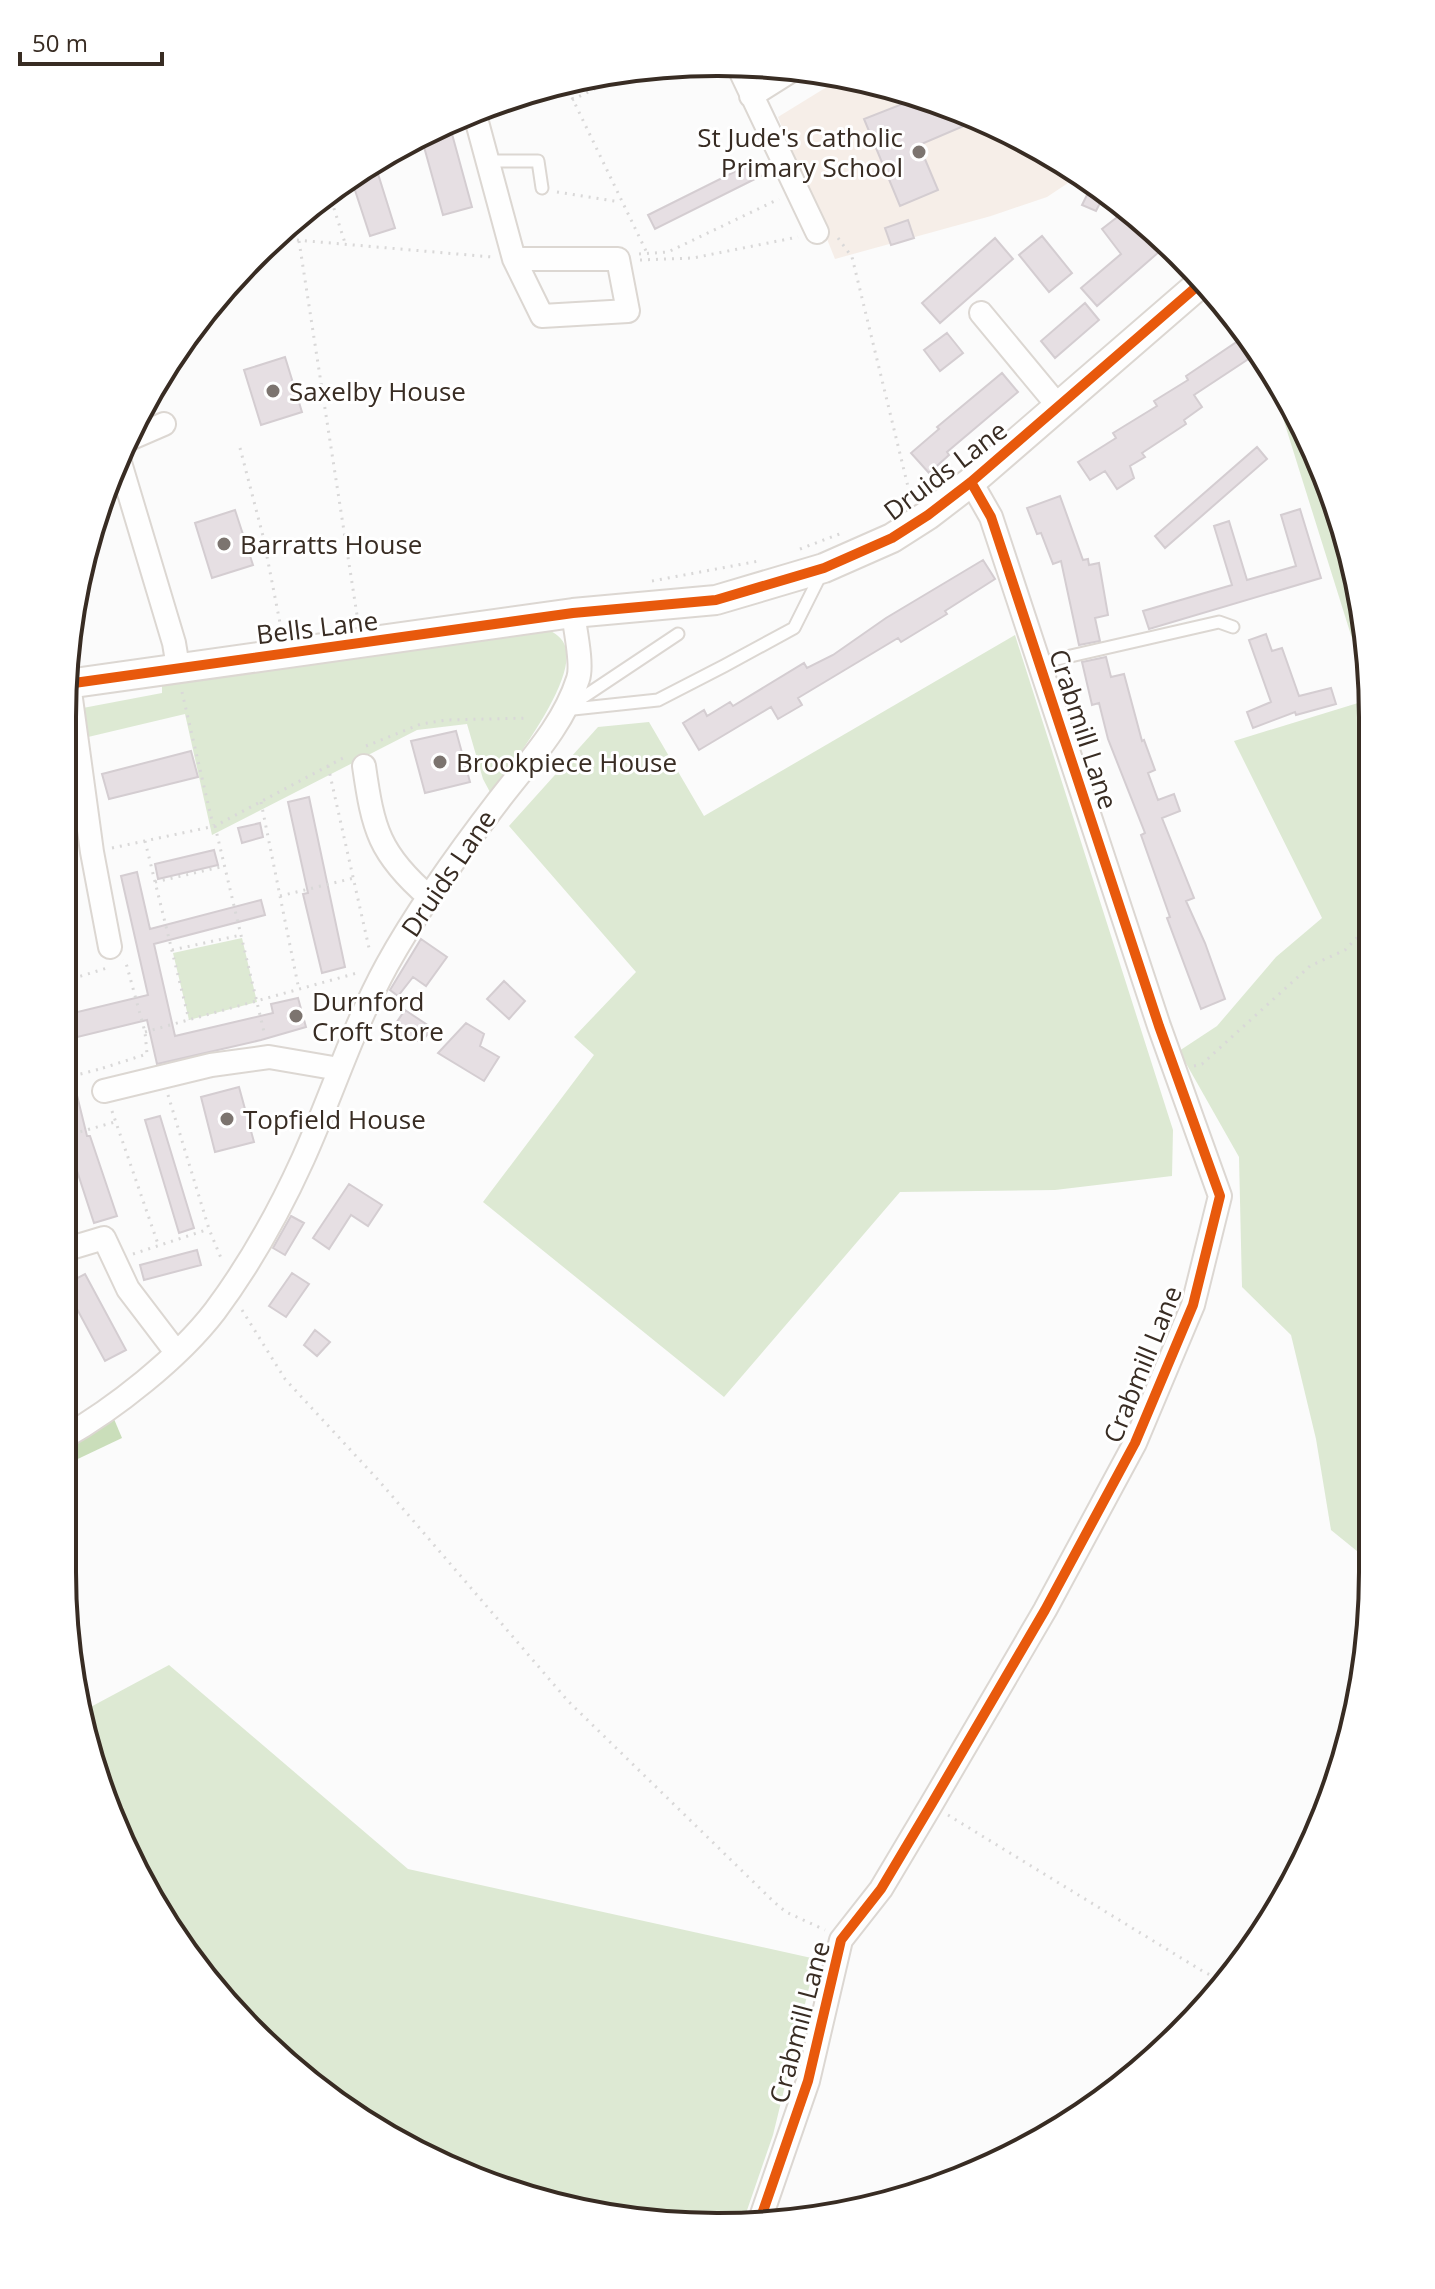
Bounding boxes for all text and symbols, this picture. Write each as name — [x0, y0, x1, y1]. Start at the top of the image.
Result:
scale bar — [20, 16, 162, 66]
text: 50 m — [32, 26, 88, 59]
place label: St Jude's Catholic Primary School — [697, 119, 903, 185]
marker: St Jude's Catholic Primary School — [910, 143, 928, 161]
place label: Saxelby House — [289, 373, 466, 409]
marker: Saxelby House — [264, 382, 282, 400]
street label: Druids Lane — [876, 412, 1014, 528]
place label: Barratts House — [240, 526, 422, 562]
marker: Barratts House — [215, 535, 233, 553]
street label: Bells Lane — [254, 602, 380, 652]
street label: Crabmill Lane — [1041, 644, 1127, 814]
place label: Brookpiece House — [456, 744, 677, 780]
marker: Brookpiece House — [431, 753, 449, 771]
street label: Druids Lane — [392, 803, 504, 943]
place label: Durnford Croft Store — [312, 983, 444, 1049]
marker: Durnford Croft Store — [287, 1007, 305, 1025]
place label: Topfield House — [243, 1101, 426, 1137]
marker: Topfield House — [218, 1110, 236, 1128]
street label: Crabmill Lane — [1094, 1280, 1190, 1448]
street label: Crabmill Lane — [760, 1937, 838, 2107]

